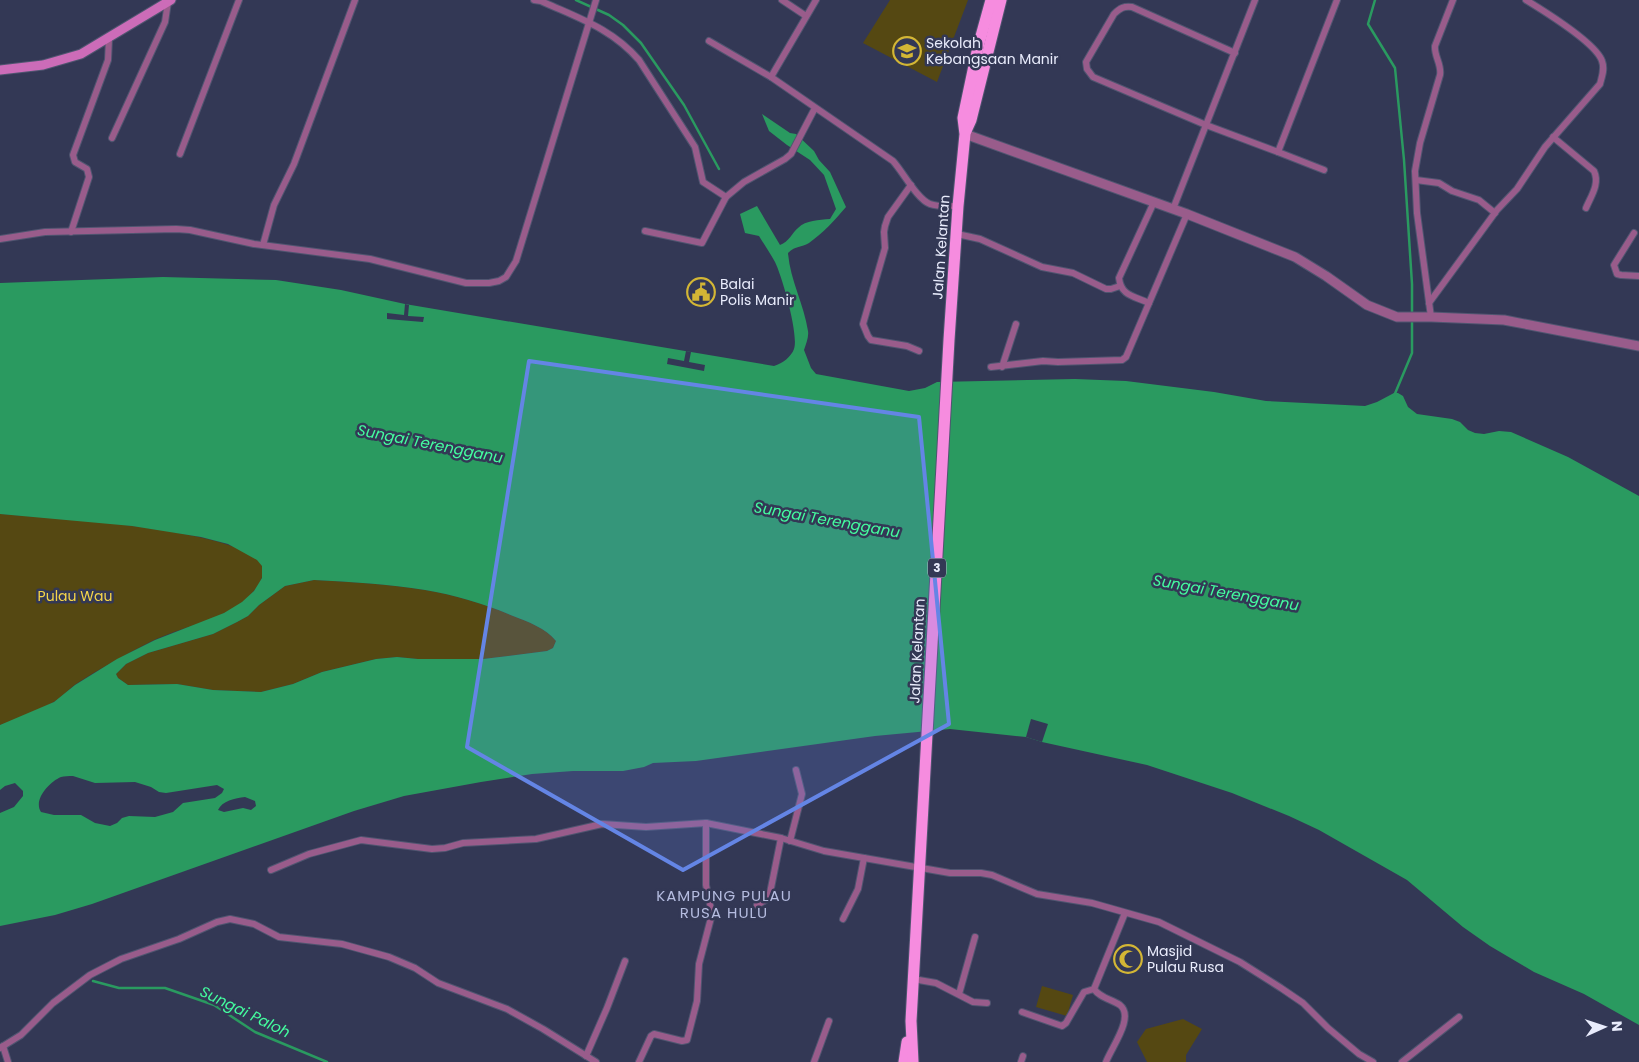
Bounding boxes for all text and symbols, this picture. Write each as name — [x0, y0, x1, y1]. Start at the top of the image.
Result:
place label: Sekolah Kebangsaan Manir — [926, 33, 1059, 69]
school or university icon: Sekolah Kebangsaan Manir — [892, 36, 922, 66]
street label: Jalan Kelantan — [927, 194, 955, 300]
place label: Balai Polis Manir — [720, 274, 794, 310]
public building icon: Balai Polis Manir — [686, 277, 716, 307]
water label: Sungai Terengganu — [355, 419, 505, 468]
water label: Sungai Terengganu — [752, 496, 902, 543]
road number: 3 — [928, 558, 946, 578]
water label: Sungai Terengganu — [1151, 569, 1301, 616]
park label: Pulau Wau — [38, 586, 112, 606]
street label: Jalan Kelantan — [904, 598, 930, 704]
district label: KAMPUNG PULAU RUSA HULU — [656, 885, 792, 923]
place label: Masjid Pulau Rusa — [1147, 941, 1224, 977]
mosque icon: Masjid Pulau Rusa — [1113, 944, 1143, 974]
water label: Sungai Paloh — [197, 981, 294, 1042]
north arrow — [1579, 1002, 1629, 1052]
text: N — [1607, 1021, 1627, 1032]

